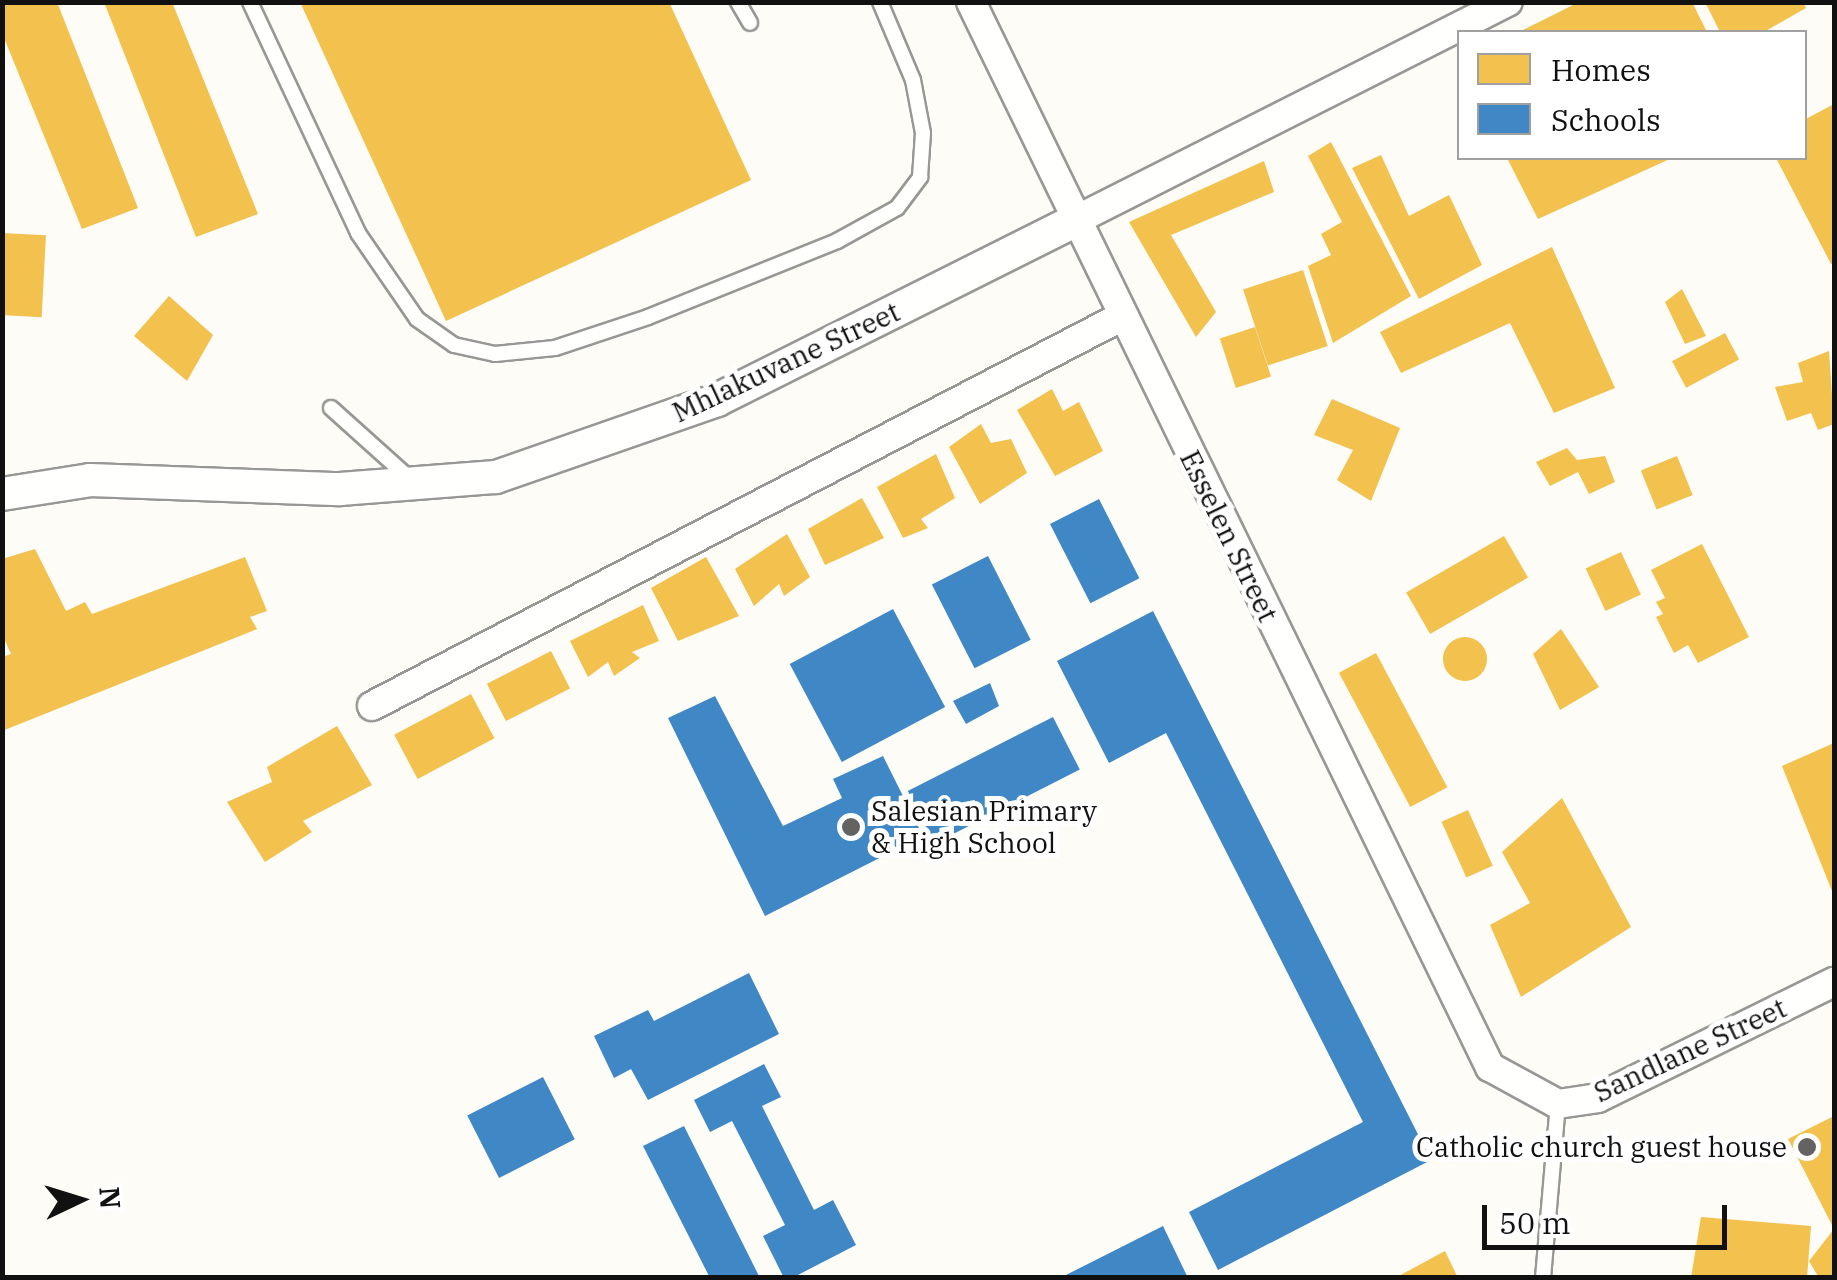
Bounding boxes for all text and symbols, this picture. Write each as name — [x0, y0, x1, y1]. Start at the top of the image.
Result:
legend — [1457, 30, 1807, 160]
text: Homes — [1551, 50, 1651, 89]
text: Schools — [1551, 100, 1661, 139]
street label: Mhlakuvane Street — [667, 295, 905, 429]
street label: Esselen Street — [1173, 445, 1285, 627]
place label: Salesian Primary & High School — [871, 794, 1097, 860]
marker: Salesian Primary & High School — [840, 816, 862, 838]
street label: Sandlane Street — [1588, 991, 1792, 1109]
place label: Catholic church guest house — [1416, 1130, 1787, 1164]
marker: Catholic church guest house — [1796, 1136, 1818, 1158]
north arrow — [30, 1150, 130, 1250]
scale bar — [1487, 1185, 1732, 1247]
text: N — [91, 1186, 130, 1210]
text: 50 m — [1499, 1203, 1571, 1242]

